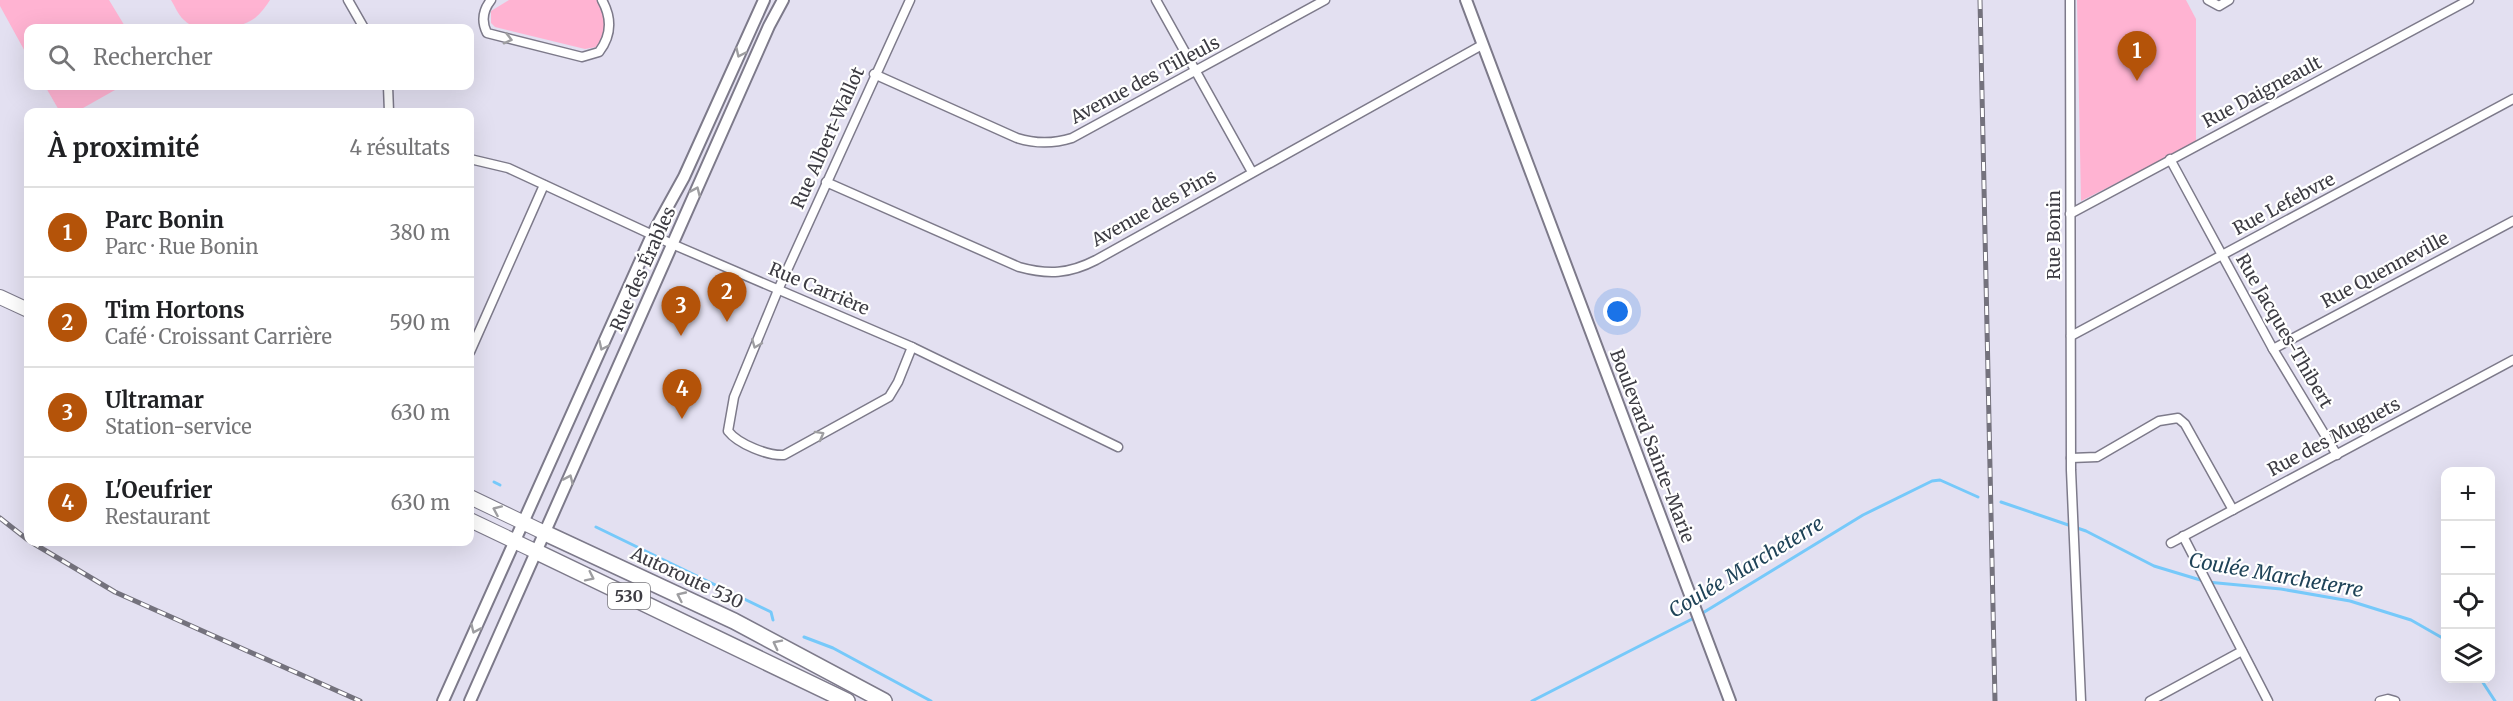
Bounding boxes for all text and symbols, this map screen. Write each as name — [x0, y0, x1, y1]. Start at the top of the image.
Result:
search box — [24, 24, 474, 90]
street label: Avenue des Tilleuls — [1065, 30, 1223, 129]
one-way arrow — [503, 31, 513, 44]
pin: 1 — [2118, 32, 2156, 81]
icon: search — [45, 41, 78, 74]
text: Rechercher — [93, 43, 213, 71]
one-way arrow — [735, 47, 747, 58]
street label: Rue Daigneault — [2198, 51, 2325, 133]
street label: Rue Albert-Wallot — [786, 63, 869, 212]
text: À proximité — [48, 131, 199, 164]
text: 4 résultats — [349, 135, 450, 160]
street label: Avenue des Pins — [1086, 164, 1220, 252]
street label: Rue Lefebvre — [2229, 167, 2339, 240]
one-way arrow — [688, 186, 700, 197]
street label: Rue Bonin — [2042, 190, 2065, 280]
street label: Rue des Érables — [605, 203, 680, 335]
text: Parc Bonin — [105, 206, 224, 234]
text: 1 — [63, 220, 72, 245]
text: 380 m — [389, 220, 450, 245]
street label: Rue Quenneville — [2317, 226, 2452, 313]
text: Parc · Rue Bonin — [105, 234, 258, 259]
street label: Rue Jacques-Thibert — [2231, 249, 2338, 412]
street label: Rue Carrière — [765, 257, 873, 320]
pin: 2 — [708, 272, 746, 322]
pin: 3 — [662, 286, 700, 336]
text: Tim Hortons — [105, 296, 245, 324]
your location — [1603, 297, 1632, 326]
text: 2 — [62, 310, 73, 335]
text: 590 m — [389, 310, 450, 335]
text: Café · Croissant Carrière — [105, 324, 332, 349]
one-way arrow — [751, 337, 763, 348]
one-way arrow — [599, 340, 611, 351]
street label: Boulevard Sainte-Marie — [1605, 346, 1700, 546]
pin: 4 — [662, 370, 702, 419]
text: Ultramar — [105, 386, 204, 414]
street label: Rue des Muguets — [2264, 392, 2404, 481]
text: 3 — [62, 400, 73, 425]
text: 630 m — [390, 400, 450, 425]
text: Station-service — [105, 414, 252, 439]
one-way arrow — [813, 431, 824, 442]
map controls — [2441, 467, 2495, 683]
button: + — [2441, 467, 2495, 521]
one-way arrow — [561, 475, 573, 486]
text: L'Oeufrier — [105, 476, 212, 504]
text: 4 — [61, 490, 74, 515]
text: 630 m — [390, 490, 450, 515]
text: Restaurant — [105, 504, 210, 529]
one-way arrow — [493, 505, 504, 517]
water label: Coulée Marcheterre — [1664, 510, 1828, 623]
button: − — [2441, 521, 2495, 575]
street label: Autoroute 530 — [627, 543, 747, 613]
water label: Coulée Marcheterre — [2187, 547, 2365, 602]
one-way arrow — [583, 569, 594, 581]
button: locate — [2441, 575, 2495, 629]
road number: 530 — [608, 583, 650, 609]
one-way arrow — [676, 591, 687, 603]
one-way arrow — [470, 622, 482, 633]
button: layers — [2441, 629, 2495, 683]
one-way arrow — [772, 639, 783, 651]

